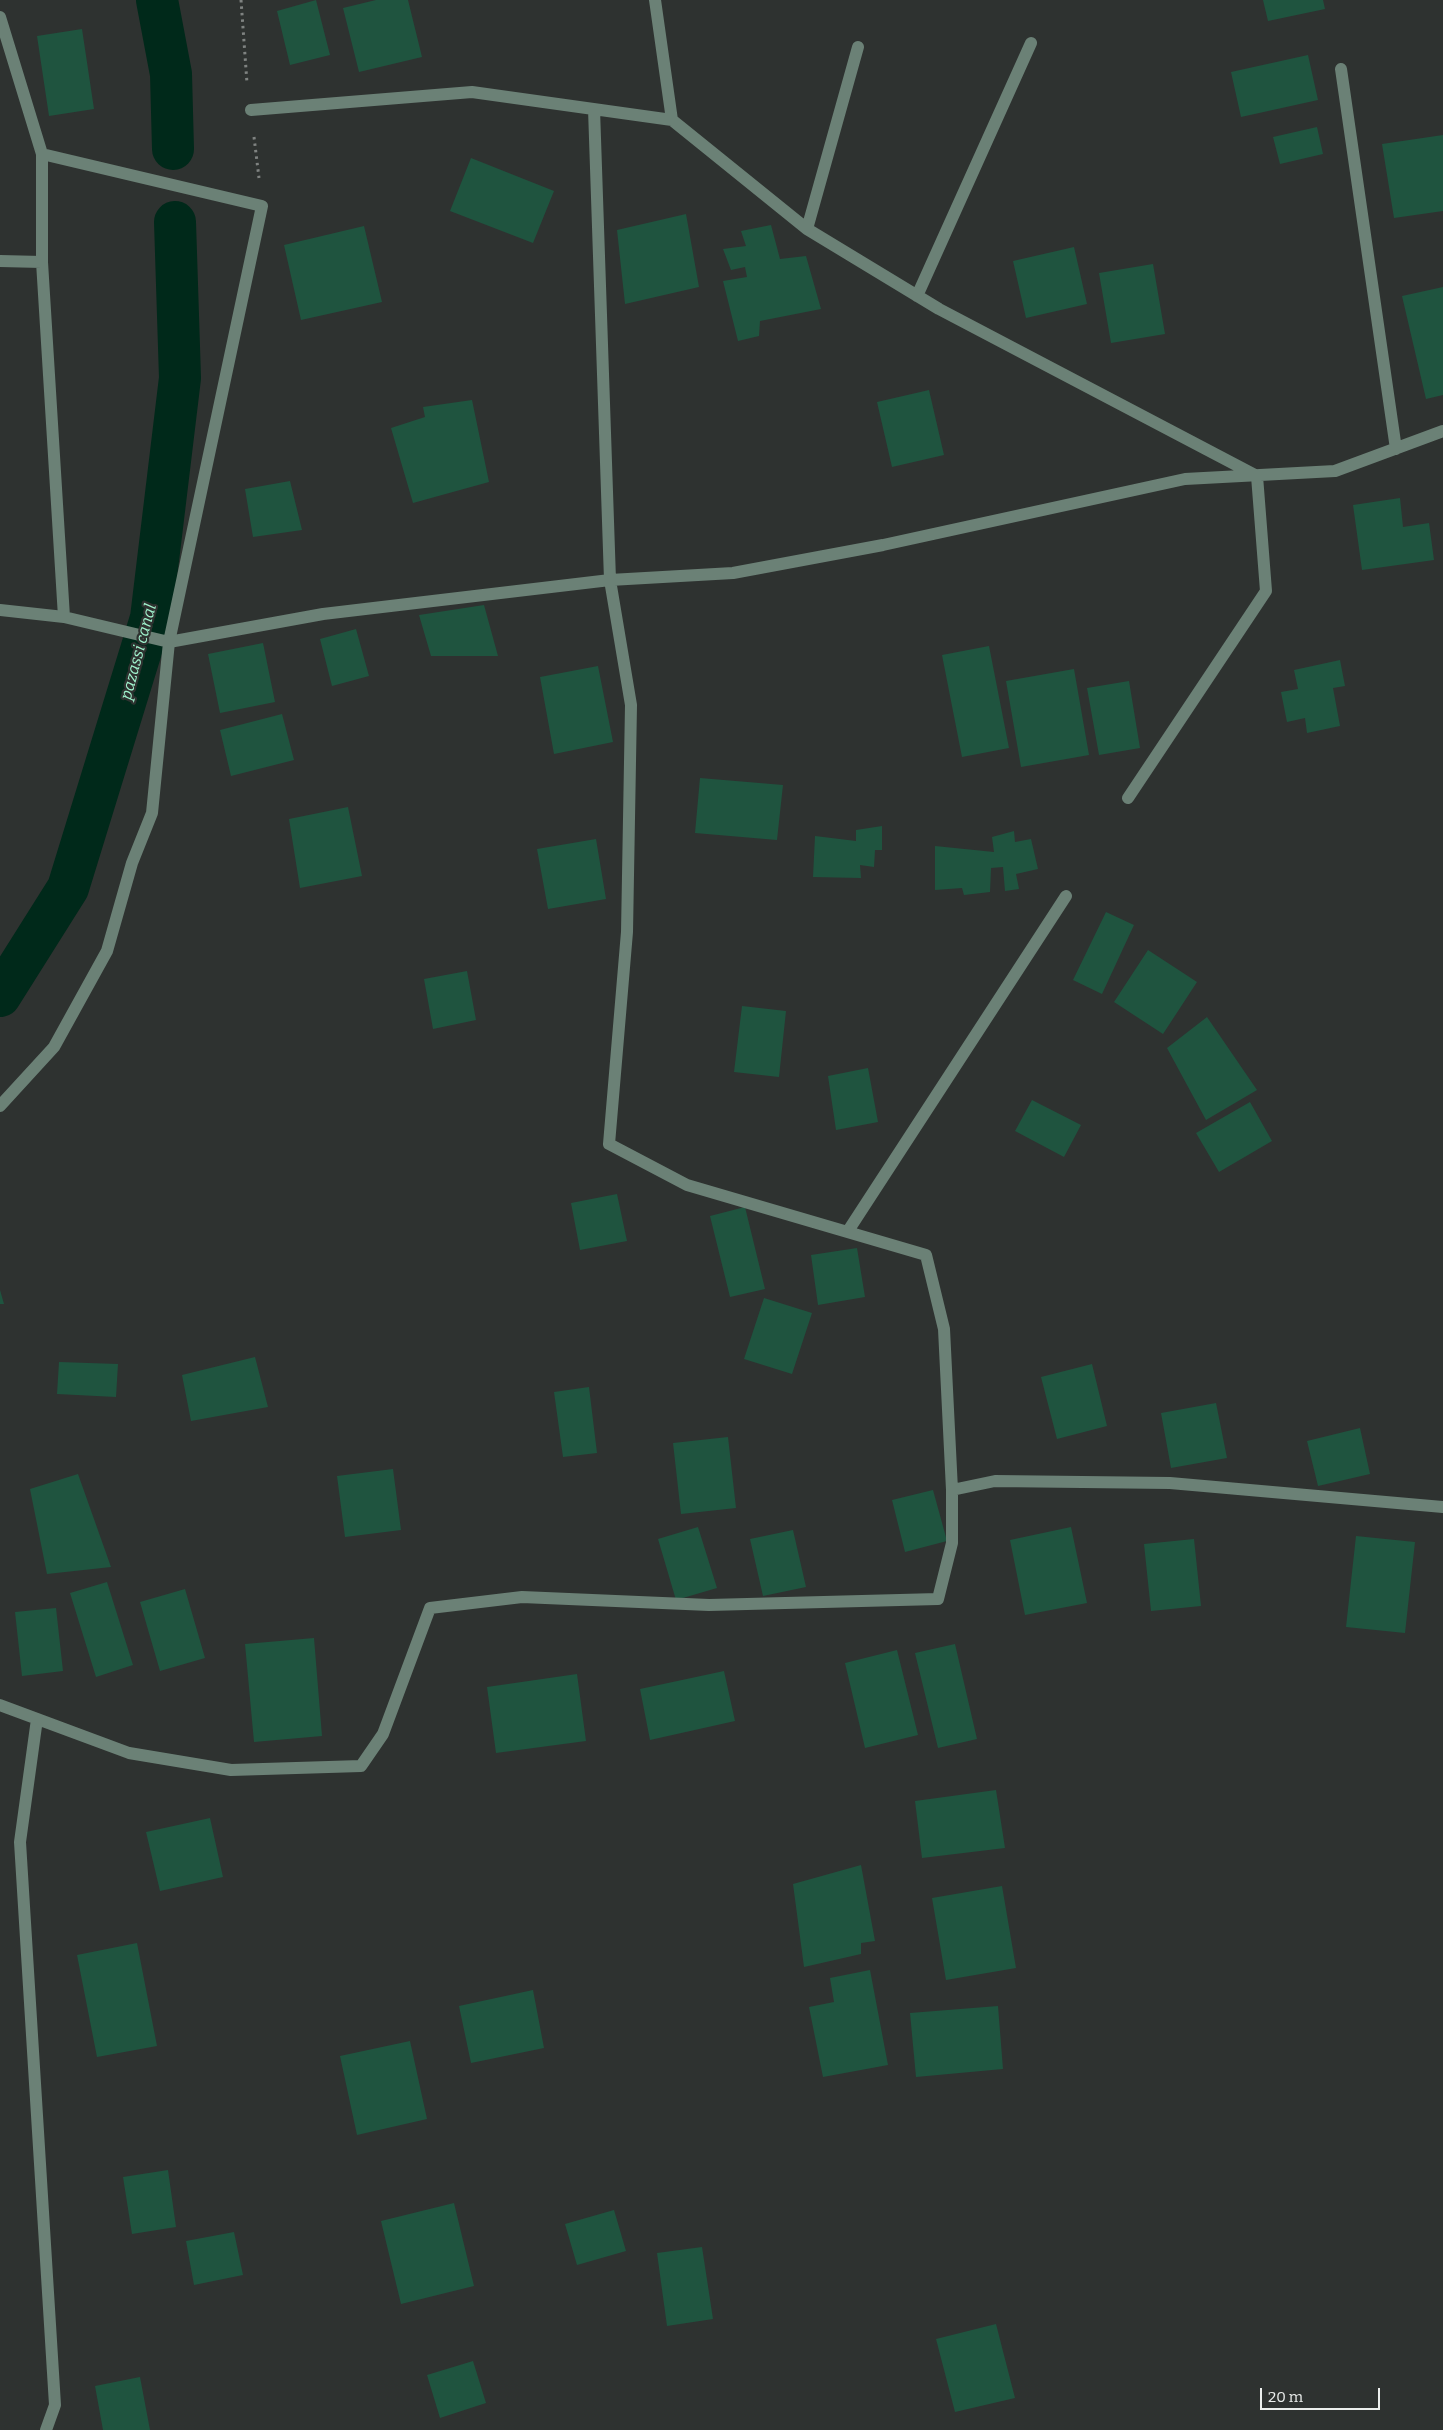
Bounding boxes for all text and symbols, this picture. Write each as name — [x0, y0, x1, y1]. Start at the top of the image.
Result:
water label: pazassi canal — [117, 602, 161, 702]
scale bar — [1263, 2378, 1383, 2410]
text: 20 m — [1268, 2388, 1303, 2406]

